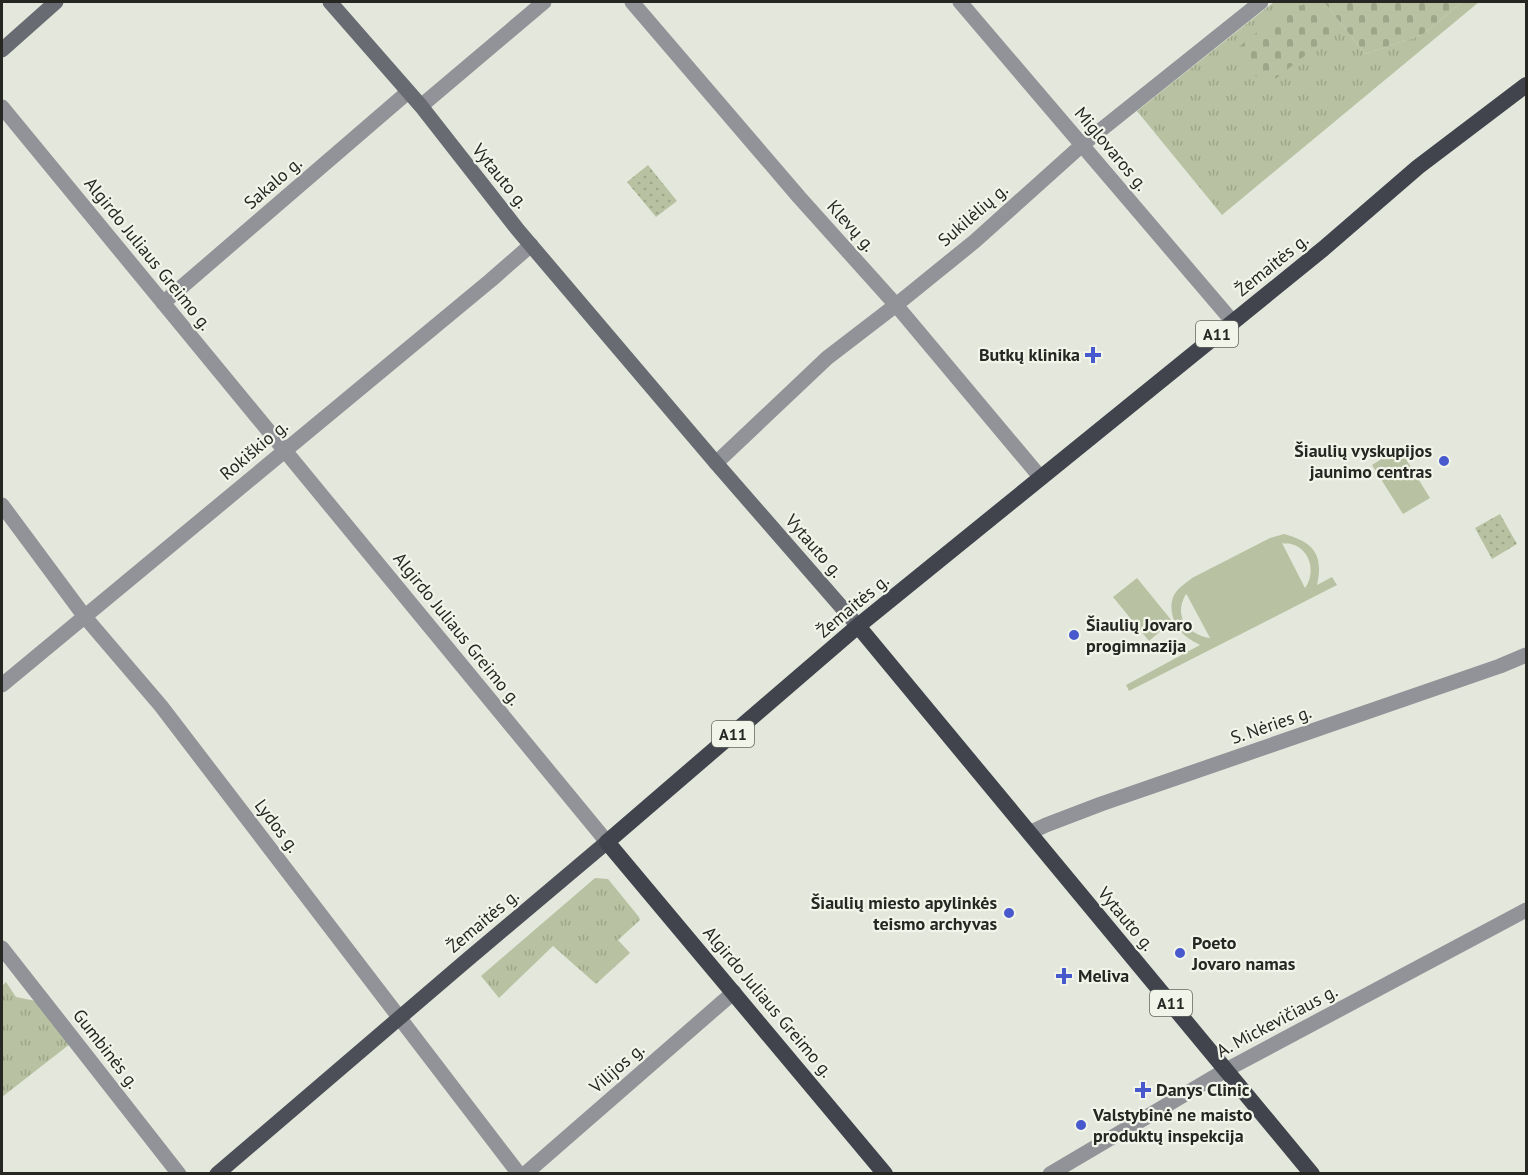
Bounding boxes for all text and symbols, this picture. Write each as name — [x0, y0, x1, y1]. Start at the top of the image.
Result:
street label: Miglovaros g. — [1070, 102, 1153, 195]
street label: Vytauto g. — [467, 138, 534, 213]
street label: Sakalo g. — [239, 151, 306, 214]
street label: Algirdo Juliaus Greimo g. — [80, 173, 217, 335]
street label: Sukilėlių g. — [933, 178, 1012, 251]
street label: Klevų g. — [822, 195, 881, 256]
street label: Žemaitės g. — [1231, 228, 1313, 301]
road number: A11 — [1196, 321, 1238, 347]
place label: Butkų klinika — [979, 343, 1080, 366]
marker: Butkų klinika — [1084, 346, 1102, 364]
street label: Rokiškio g. — [215, 414, 292, 485]
place label: Šiaulių vyskupijos jaunimo centras — [1294, 439, 1432, 483]
marker: Šiaulių vyskupijos jaunimo centras — [1437, 454, 1451, 468]
street label: Vytauto g. — [780, 508, 848, 582]
street label: Algirdo Juliaus Greimo g. — [389, 548, 526, 710]
street label: Žemaitės g. — [812, 569, 894, 643]
place label: Šiaulių Jovaro progimnazija — [1086, 613, 1193, 657]
marker: Šiaulių Jovaro progimnazija — [1067, 628, 1081, 642]
street label: S. Nėries g. — [1227, 700, 1314, 749]
road number: A11 — [712, 721, 754, 747]
street label: Lydos g. — [250, 794, 305, 857]
street label: Vytauto g. — [1092, 881, 1160, 955]
street label: Žemaitės g. — [442, 884, 524, 958]
place label: Šiaulių miesto apylinkės teismo archyvas — [811, 891, 997, 935]
marker: Šiaulių miesto apylinkės teismo archyvas — [1002, 906, 1016, 920]
street label: Algirdo Juliaus Greimo g. — [698, 921, 838, 1082]
place label: Poeto Jovaro namas — [1191, 931, 1296, 975]
marker: Poeto Jovaro namas — [1173, 946, 1187, 960]
place label: Meliva — [1078, 964, 1129, 987]
marker: Meliva — [1055, 967, 1073, 985]
street label: A. Mickevičiaus g. — [1212, 979, 1341, 1062]
road number: A11 — [1150, 990, 1192, 1016]
street label: Gumbinės g. — [68, 1004, 145, 1093]
street label: Vilijos g. — [584, 1037, 649, 1098]
place label: Danys Clinic — [1156, 1078, 1250, 1101]
marker: Danys Clinic — [1134, 1081, 1152, 1099]
place label: Valstybinė ne maisto produktų inspekcija — [1092, 1103, 1253, 1147]
marker: Valstybinė ne maisto produktų inspekcija — [1074, 1118, 1088, 1132]

